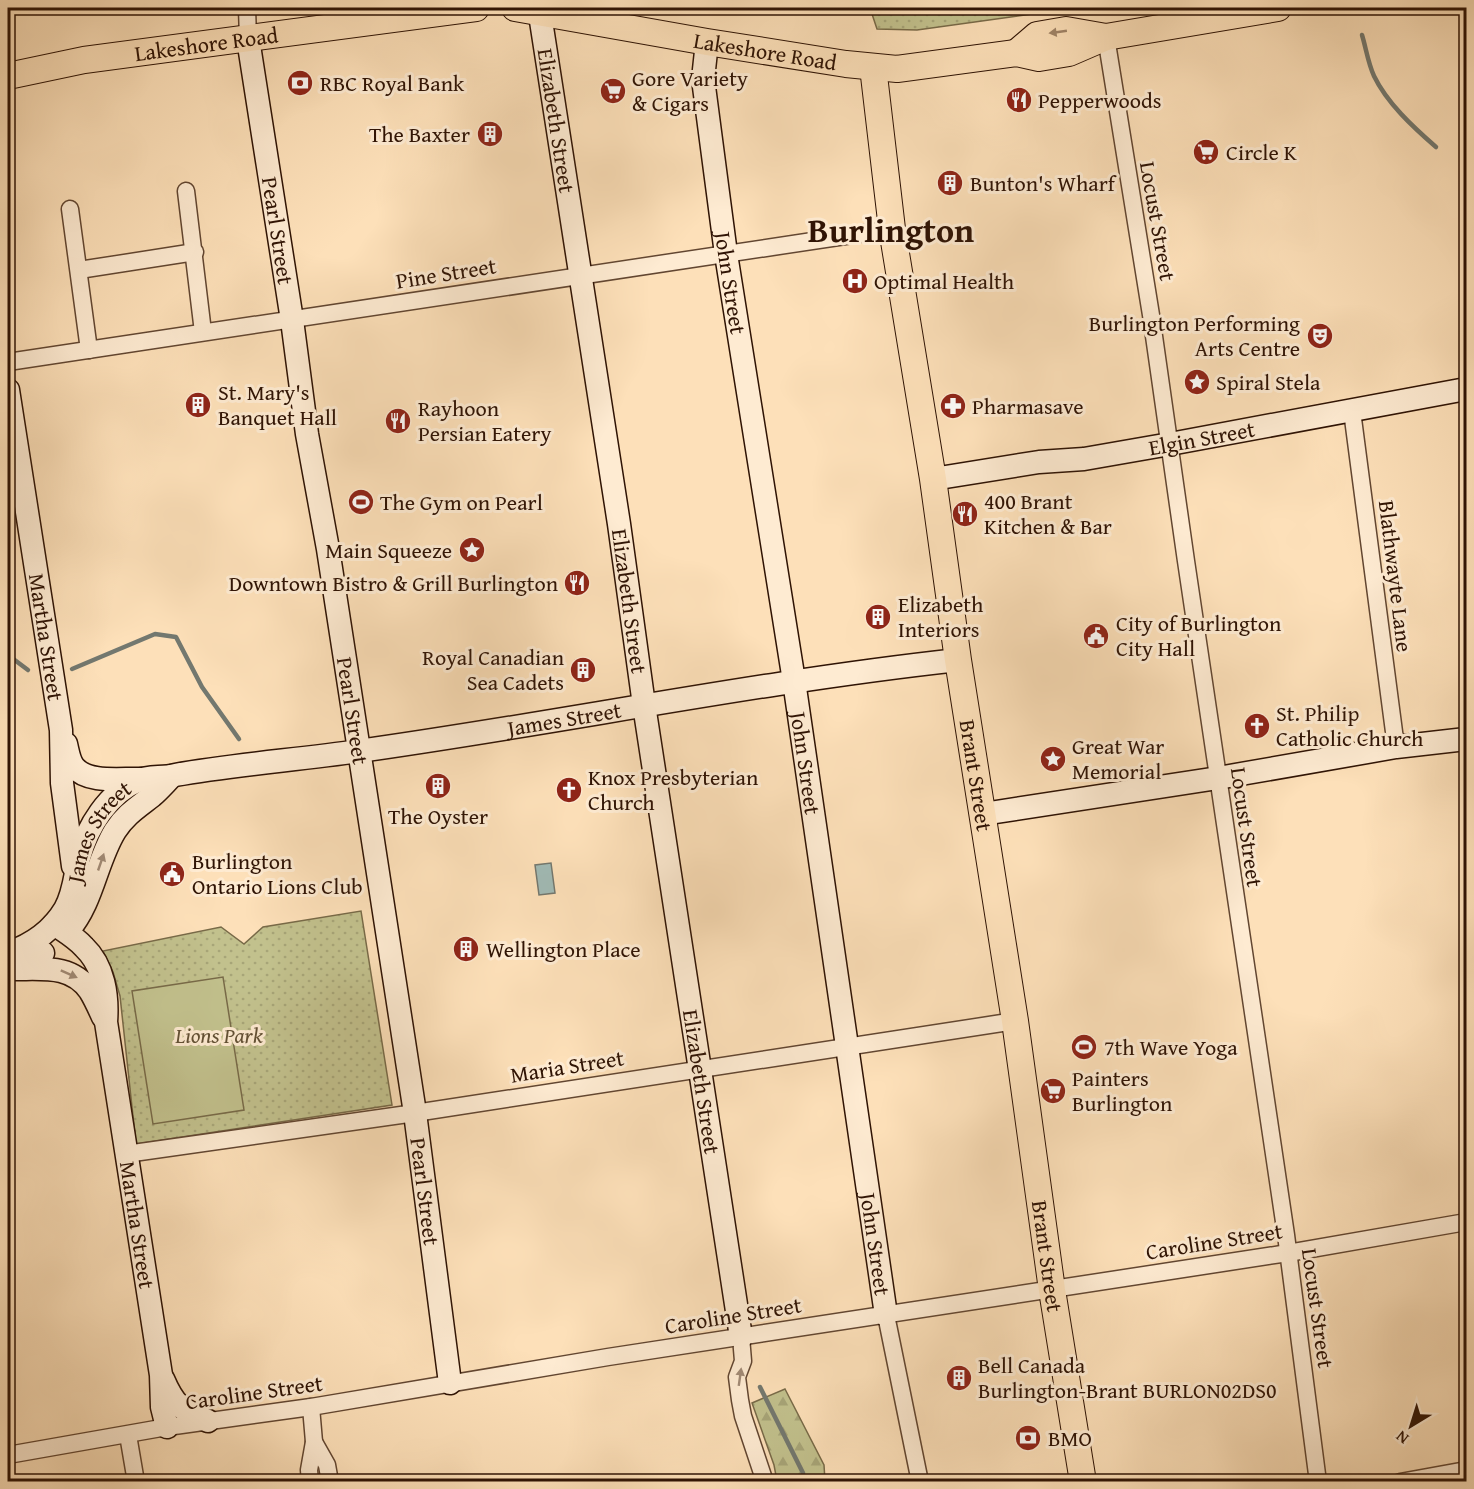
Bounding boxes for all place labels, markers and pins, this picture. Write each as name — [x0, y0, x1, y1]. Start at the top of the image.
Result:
place label: Gore Variety & Cigars — [632, 62, 748, 119]
place label: RBC Royal Bank — [320, 67, 465, 99]
bank icon: RBC Royal Bank — [285, 68, 315, 98]
supermarket icon: Gore Variety & Cigars — [598, 76, 628, 106]
place label: Pepperwoods — [1038, 84, 1162, 116]
restaurant icon: Pepperwoods — [1004, 85, 1034, 115]
place label: The Baxter — [369, 118, 470, 150]
building icon: The Baxter — [475, 119, 505, 149]
place label: Circle K — [1226, 136, 1297, 168]
supermarket icon: Circle K — [1191, 137, 1221, 167]
place label: Bunton's Wharf — [970, 167, 1118, 199]
building icon: Bunton's Wharf — [935, 168, 965, 198]
place label: Optimal Health — [874, 265, 1015, 297]
hospital icon: Optimal Health — [840, 266, 870, 296]
place label: Burlington Performing Arts Centre — [1089, 307, 1300, 364]
theatre icon: Burlington Performing Arts Centre — [1305, 321, 1335, 351]
place label: Spiral Stela — [1216, 366, 1321, 398]
place icon: Spiral Stela — [1182, 367, 1212, 397]
place label: St. Mary's Banquet Hall — [218, 376, 337, 433]
building icon: St. Mary's Banquet Hall — [183, 390, 213, 420]
place label: Pharmasave — [972, 390, 1084, 422]
pharmacy icon: Pharmasave — [938, 391, 968, 421]
place label: Rayhoon Persian Eatery — [418, 392, 551, 449]
restaurant icon: Rayhoon Persian Eatery — [383, 406, 413, 436]
place label: 400 Brant Kitchen & Bar — [984, 485, 1112, 542]
place label: The Gym on Pearl — [380, 486, 543, 518]
sports icon: The Gym on Pearl — [346, 487, 376, 517]
restaurant icon: 400 Brant Kitchen & Bar — [950, 499, 980, 529]
place label: Main Squeeze — [325, 534, 452, 566]
place icon: Main Squeeze — [457, 535, 487, 565]
place label: Downtown Bistro & Grill Burlington — [229, 567, 559, 599]
restaurant icon: Downtown Bistro & Grill Burlington — [562, 568, 592, 598]
place label: Elizabeth Interiors — [898, 588, 984, 645]
building icon: Elizabeth Interiors — [863, 602, 893, 632]
place label: City of Burlington City Hall — [1116, 607, 1282, 664]
public building icon: City of Burlington City Hall — [1081, 621, 1111, 651]
place label: Royal Canadian Sea Cadets — [422, 641, 565, 698]
building icon: Royal Canadian Sea Cadets — [568, 655, 598, 685]
place label: St. Philip Catholic Church — [1276, 697, 1424, 754]
church icon: St. Philip Catholic Church — [1242, 711, 1272, 741]
place label: Great War Memorial — [1072, 730, 1164, 787]
place icon: Great War Memorial — [1038, 744, 1068, 774]
place label: Knox Presbyterian Church — [588, 761, 759, 818]
building icon: The Oyster — [423, 771, 453, 801]
church icon: Knox Presbyterian Church — [554, 775, 584, 805]
place label: The Oyster — [388, 800, 488, 832]
place label: Burlington Ontario Lions Club — [192, 845, 363, 902]
public building icon: Burlington Ontario Lions Club — [157, 859, 187, 889]
place label: Wellington Place — [486, 933, 641, 965]
building icon: Wellington Place — [451, 934, 481, 964]
place label: 7th Wave Yoga — [1104, 1031, 1238, 1063]
sports icon: 7th Wave Yoga — [1069, 1032, 1099, 1062]
place label: Painters Burlington — [1072, 1062, 1173, 1119]
supermarket icon: Painters Burlington — [1038, 1076, 1068, 1106]
place label: Bell Canada Burlington-Brant BURLON02DS0 — [978, 1349, 1277, 1406]
building icon: Bell Canada Burlington-Brant BURLON02DS0 — [944, 1363, 974, 1393]
place label: BMO — [1048, 1422, 1092, 1454]
bank icon: BMO — [1013, 1423, 1043, 1453]

